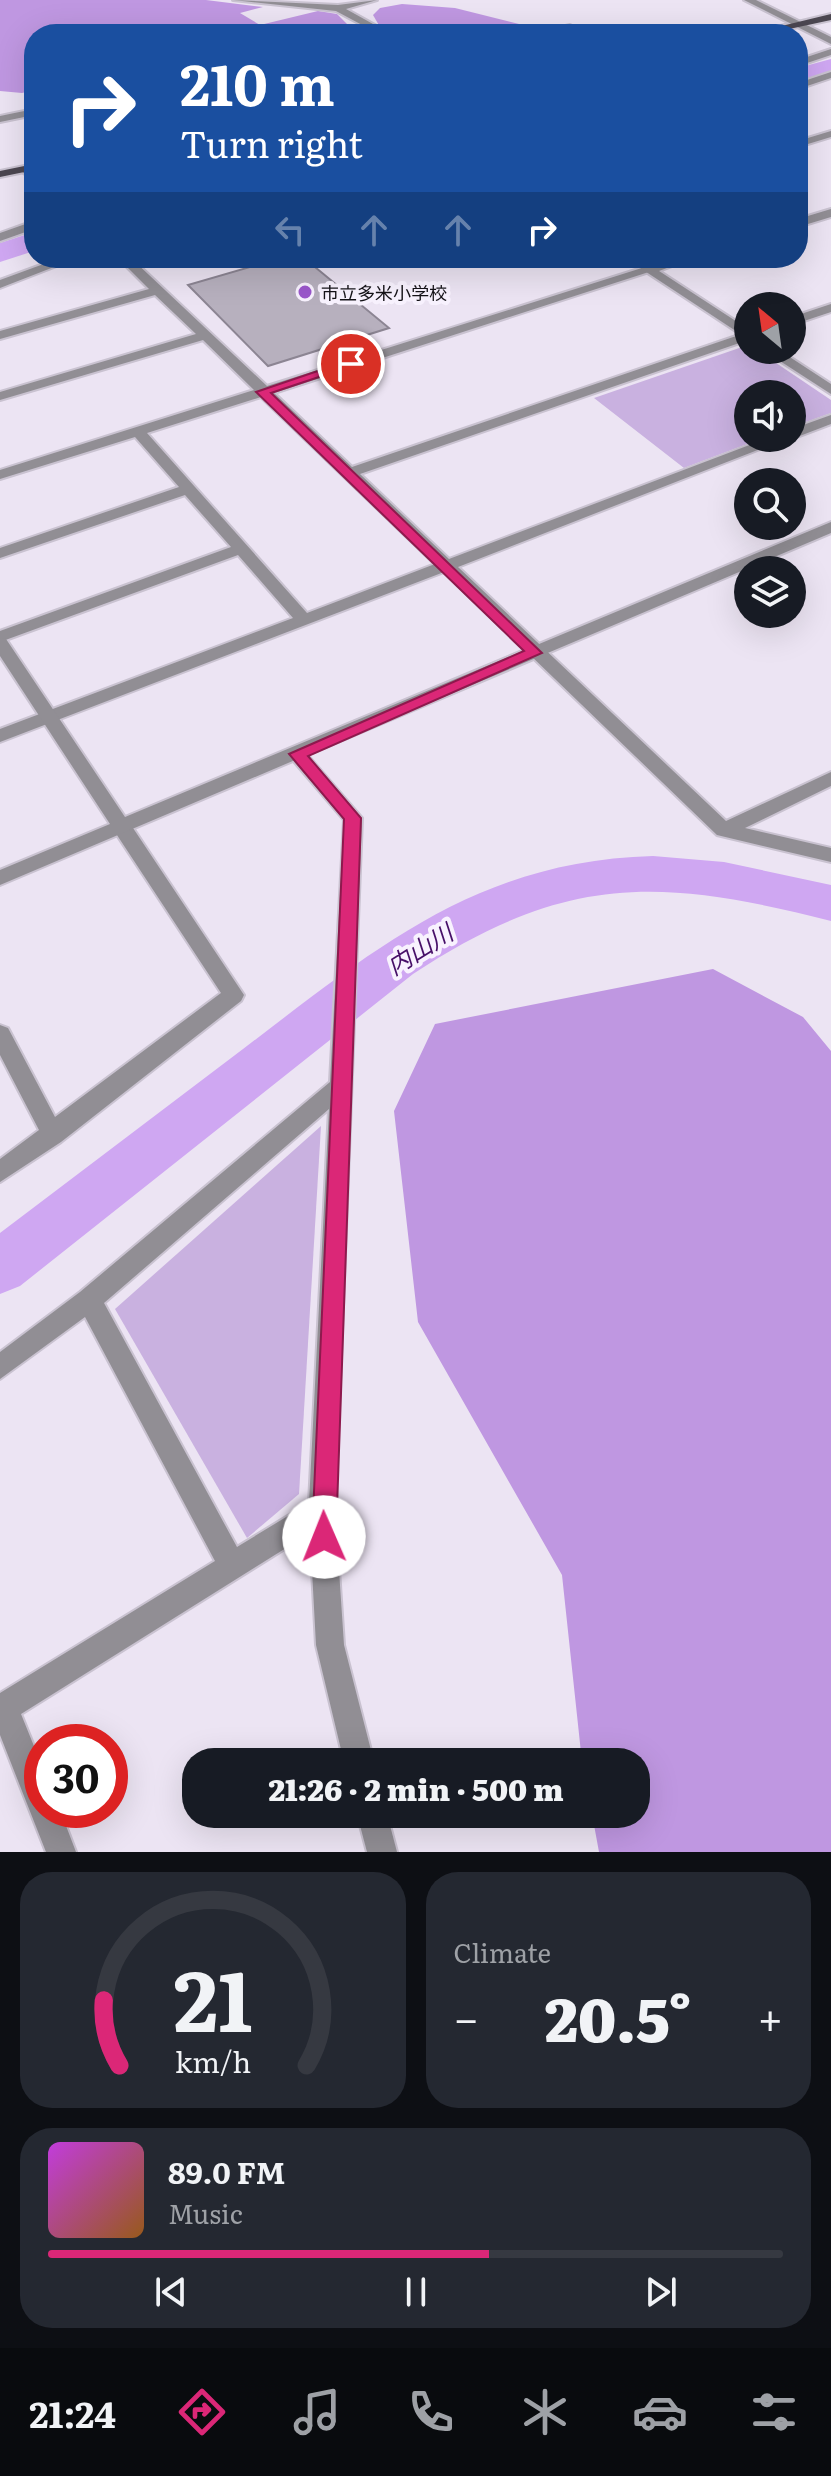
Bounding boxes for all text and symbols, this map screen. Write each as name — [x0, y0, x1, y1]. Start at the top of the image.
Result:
text: 210 m — [180, 40, 335, 123]
icon: right — [48, 56, 152, 160]
text: Turn right — [180, 116, 363, 169]
icon: left — [268, 208, 312, 252]
icon: ahead — [352, 208, 396, 252]
icon: ahead — [436, 208, 480, 252]
icon: right — [520, 208, 564, 252]
place label: 市立多米小学校 — [321, 279, 447, 306]
marker: 市立多米小学校 — [296, 283, 314, 301]
north arrow — [734, 292, 806, 364]
map controls — [734, 292, 806, 628]
pin — [317, 330, 385, 398]
icon: arrive — [329, 342, 373, 386]
button: sound — [734, 380, 806, 452]
button: search — [734, 468, 806, 540]
button: layers — [734, 556, 806, 628]
water label: 内山川 — [379, 912, 461, 982]
position arrow — [282, 1495, 366, 1579]
speed limit sign: 30 — [24, 1724, 128, 1828]
text: 21:26 · 2 min · 500 m — [268, 1766, 564, 1810]
text: Climate — [454, 1932, 551, 1971]
text: 21 — [173, 1934, 252, 2058]
text: 20.5° — [545, 1971, 692, 2060]
text: − — [454, 1983, 479, 2049]
text: + — [757, 1983, 783, 2049]
text: km/h — [175, 2039, 251, 2082]
text: 89.0 FM — [168, 2149, 285, 2193]
text: Music — [168, 2193, 243, 2232]
icon: previous — [149, 2270, 193, 2314]
icon: pause — [394, 2270, 438, 2314]
icon: next — [639, 2270, 683, 2314]
icon: directions — [174, 2384, 230, 2440]
icon: music — [289, 2384, 345, 2440]
icon: phone — [403, 2384, 459, 2440]
icon: climate — [517, 2384, 573, 2440]
icon: car — [632, 2384, 688, 2440]
icon: filters — [746, 2384, 802, 2440]
text: 21:24 — [29, 2386, 116, 2439]

